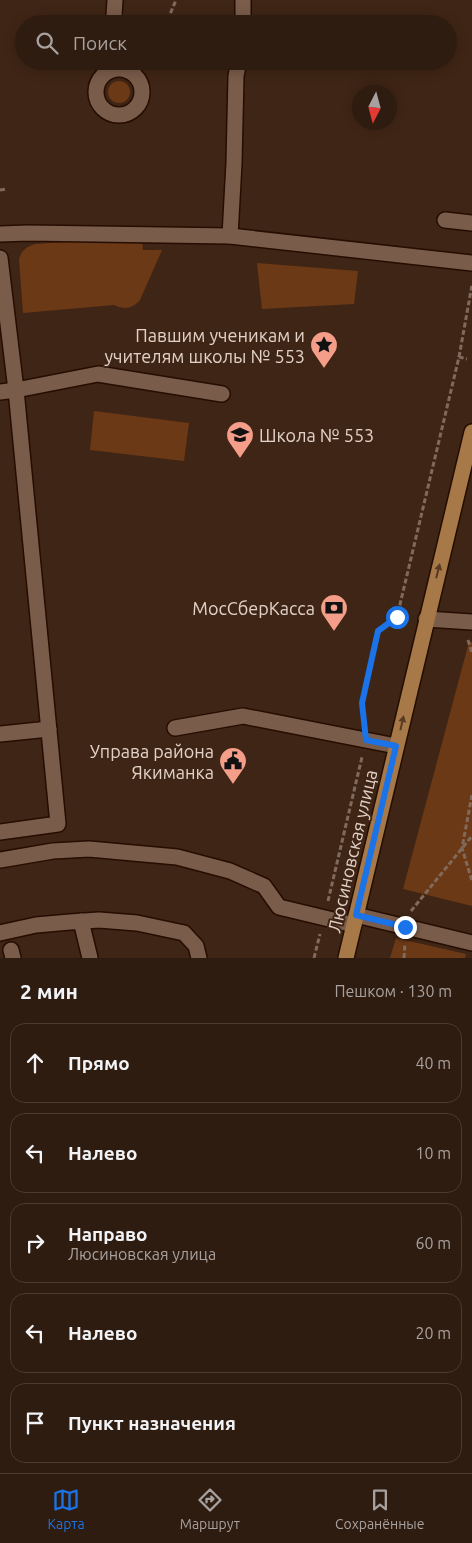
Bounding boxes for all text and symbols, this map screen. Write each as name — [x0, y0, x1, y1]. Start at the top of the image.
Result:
search box — [15, 15, 457, 70]
icon: search — [33, 29, 61, 57]
text: Поиск — [73, 32, 127, 54]
north arrow — [352, 85, 397, 130]
place label: Павшим ученикам и учителям школы № 553 — [104, 325, 305, 366]
place icon: Павшим ученикам и учителям школы № 553 — [309, 330, 339, 369]
school or university icon: Школа № 553 — [225, 420, 255, 459]
place label: Школа № 553 — [259, 425, 374, 445]
one-way arrow — [434, 564, 442, 579]
bank icon: МосСберКасса — [319, 593, 349, 632]
place label: МосСберКасса — [192, 598, 315, 618]
route start — [386, 606, 409, 629]
one-way arrow — [398, 716, 406, 731]
place label: Управа района Якиманка — [90, 741, 214, 782]
public building icon: Управа района Якиманка — [218, 746, 248, 785]
street label: Люсиновская улица — [324, 768, 380, 934]
route end — [394, 916, 417, 939]
text: 2 мин — [20, 979, 78, 1003]
text: Пешком · 130 m — [334, 982, 452, 1000]
icon: ahead — [21, 1049, 49, 1077]
text: Прямо — [68, 1052, 130, 1074]
text: 40 m — [415, 1054, 451, 1072]
icon: left — [21, 1139, 49, 1167]
text: Налево — [68, 1142, 137, 1164]
text: 10 m — [415, 1144, 451, 1162]
text: Направо — [68, 1223, 148, 1245]
icon: right — [21, 1229, 49, 1257]
text: 60 m — [415, 1234, 451, 1252]
text: Люсиновская улица — [68, 1245, 216, 1263]
icon: left — [21, 1319, 49, 1347]
text: Налево — [68, 1322, 137, 1344]
text: 20 m — [415, 1324, 451, 1342]
icon: arrive — [21, 1409, 49, 1437]
text: Пункт назначения — [68, 1412, 236, 1434]
tab: Карта — [47, 1486, 85, 1532]
tab: Маршрут — [180, 1486, 240, 1532]
tab: Сохранённые — [335, 1486, 425, 1532]

